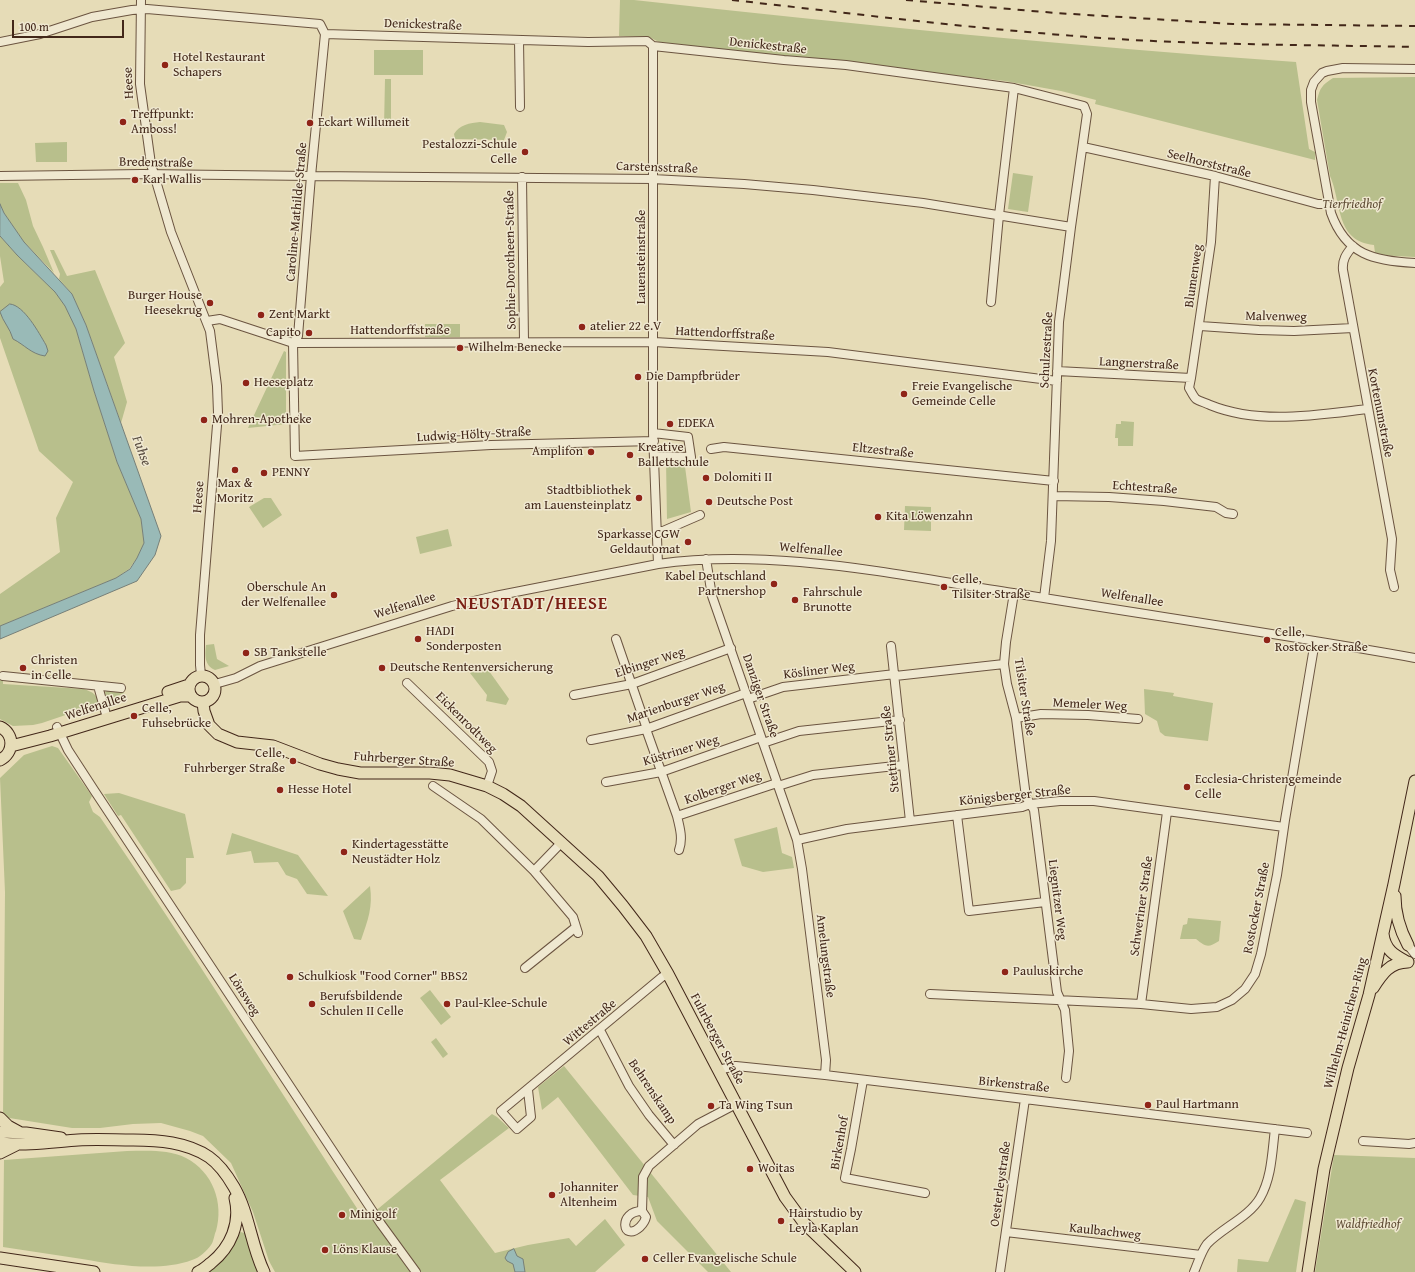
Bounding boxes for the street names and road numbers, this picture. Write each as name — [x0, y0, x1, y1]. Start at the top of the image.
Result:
street label: Denickestraße — [384, 16, 462, 34]
street label: Denickestraße — [728, 34, 808, 58]
street label: Heese — [120, 67, 138, 99]
street label: Caroline-Mathilde-Straße — [283, 142, 311, 282]
street label: Seelhorststraße — [1165, 146, 1253, 182]
street label: Bredenstraße — [119, 155, 193, 171]
street label: Carstensstraße — [616, 159, 698, 177]
street label: Sophie-Dorotheen-Straße — [502, 190, 520, 330]
street label: Lauensteinstraße — [634, 210, 650, 304]
street label: Blumenweg — [1182, 243, 1206, 309]
street label: Malvenweg — [1245, 309, 1307, 325]
street label: Schulzestraße — [1037, 311, 1057, 389]
street label: Hattendorffstraße — [350, 323, 450, 339]
street label: Hattendorffstraße — [675, 324, 775, 344]
street label: Langnerstraße — [1099, 354, 1179, 374]
street label: Kortenumstraße — [1364, 367, 1396, 459]
street label: Ludwig-Hölty-Straße — [416, 424, 532, 446]
street label: Eltzestraße — [852, 440, 914, 462]
street label: Echtestraße — [1112, 478, 1178, 498]
street label: Heese — [190, 480, 208, 514]
street label: Welfenallee — [779, 539, 843, 561]
street label: Welfenallee — [1099, 585, 1165, 611]
street label: Welfenallee — [372, 589, 438, 623]
street label: Elbinger Weg — [613, 644, 687, 682]
street label: Danziger Straße — [738, 652, 782, 740]
street label: Tilsiter Straße — [1010, 657, 1038, 737]
street label: Kösliner Weg — [783, 659, 855, 683]
street label: Marienburger Weg — [625, 679, 727, 727]
street label: Eickenrodtweg — [432, 689, 500, 757]
street label: Welfenallee — [63, 690, 129, 724]
street label: Memeler Weg — [1052, 695, 1128, 715]
street label: Stettiner Straße — [879, 705, 903, 793]
street label: Küstriner Weg — [641, 732, 721, 770]
street label: Fuhrberger Straße — [353, 749, 455, 771]
street label: Kolberger Weg — [683, 768, 763, 808]
street label: Königsberger Straße — [959, 782, 1071, 810]
street label: Schweriner Straße — [1127, 855, 1157, 957]
street label: Liegnitzer Weg — [1044, 859, 1070, 941]
street label: Rostocker Straße — [1240, 861, 1274, 955]
street label: Amelungstraße — [812, 913, 838, 999]
street label: Wilhelm-Heinichen-Ring — [1321, 956, 1371, 1090]
street label: Lönsweg — [225, 971, 263, 1019]
street label: Fuhrberger Straße — [686, 991, 748, 1087]
street label: Wittestraße — [560, 996, 620, 1050]
street label: Behrenskamp — [625, 1057, 679, 1127]
street label: Birkenstraße — [978, 1074, 1050, 1096]
street label: Birkenhof — [828, 1115, 852, 1171]
street label: Oesterleystraße — [987, 1140, 1015, 1228]
street label: Kaulbachweg — [1068, 1220, 1142, 1244]

